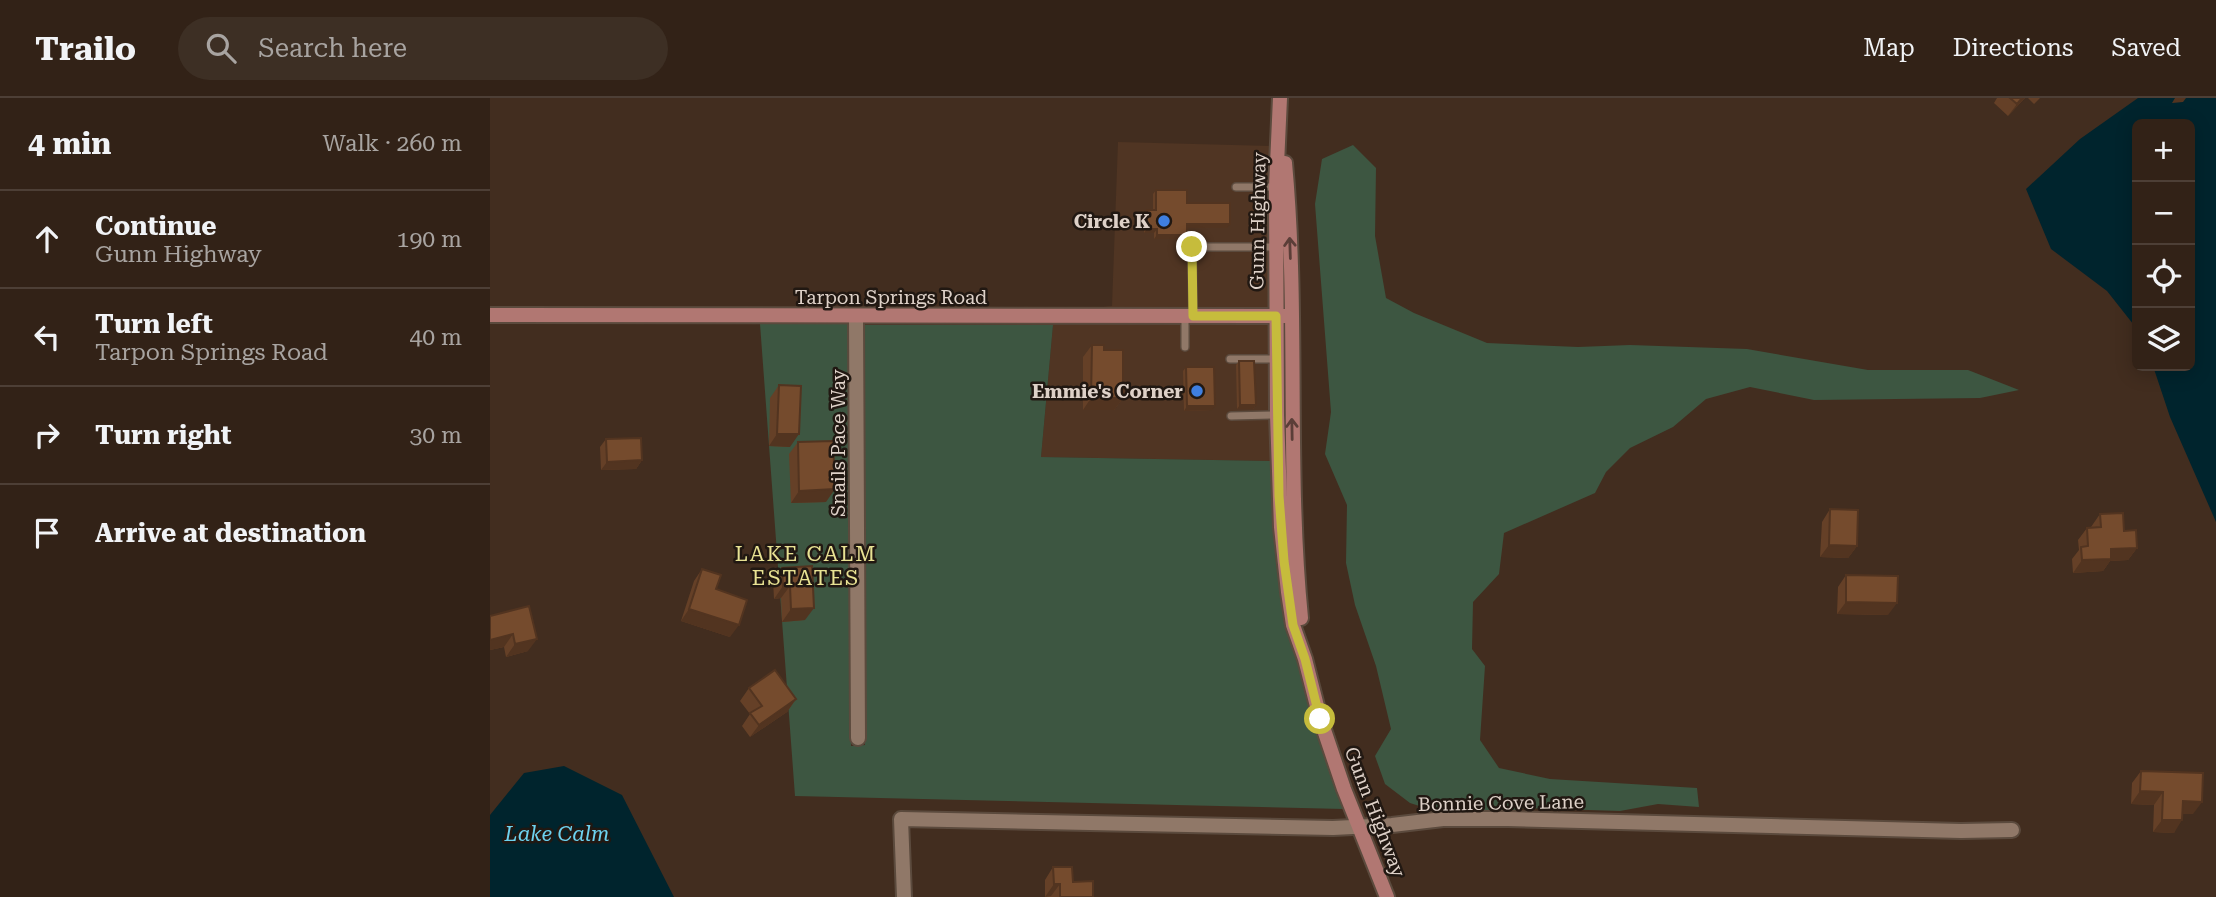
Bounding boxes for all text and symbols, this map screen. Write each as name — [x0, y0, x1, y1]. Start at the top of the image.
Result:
search box — [178, 17, 668, 80]
text: Trailo — [35, 29, 136, 68]
icon: search — [202, 29, 240, 67]
text: Search here — [258, 33, 407, 63]
text: Map — [1863, 34, 1915, 62]
text: Directions — [1953, 34, 2073, 62]
text: Saved — [2111, 34, 2181, 62]
map controls — [2132, 119, 2195, 371]
button: + — [2132, 119, 2195, 182]
text: 4 min — [28, 126, 111, 161]
text: Walk · 260 m — [323, 130, 462, 157]
street label: Gunn Highway — [1245, 151, 1271, 290]
button: − — [2132, 182, 2195, 245]
place label: Circle K — [1074, 210, 1150, 233]
text: Continue — [95, 211, 217, 241]
marker: Circle K — [1156, 213, 1172, 229]
icon: ahead — [28, 220, 66, 258]
text: 190 m — [397, 226, 462, 253]
route end — [1176, 231, 1207, 262]
one-way arrow — [1283, 237, 1296, 260]
text: Gunn Highway — [95, 241, 262, 268]
button: locate — [2132, 245, 2195, 308]
street label: Tarpon Springs Road — [795, 286, 987, 309]
button: layers — [2132, 308, 2195, 371]
text: Turn left — [95, 309, 213, 339]
icon: left — [28, 318, 66, 356]
text: 40 m — [409, 324, 462, 351]
text: Tarpon Springs Road — [95, 339, 328, 366]
street label: Snails Pace Way — [827, 369, 850, 517]
place label: Emmie's Corner — [1032, 380, 1183, 403]
marker: Emmie's Corner — [1189, 383, 1205, 399]
icon: right — [28, 416, 66, 454]
one-way arrow — [1285, 418, 1299, 441]
text: Turn right — [95, 420, 231, 450]
text: 30 m — [409, 422, 462, 449]
icon: arrive — [28, 514, 66, 552]
text: Arrive at destination — [95, 518, 366, 548]
district label: LAKE CALM ESTATES — [735, 542, 877, 590]
route start — [1304, 703, 1335, 734]
street label: Gunn Highway — [1340, 744, 1411, 881]
street label: Bonnie Cove Lane — [1418, 790, 1584, 816]
water label: Lake Calm — [504, 822, 609, 846]

